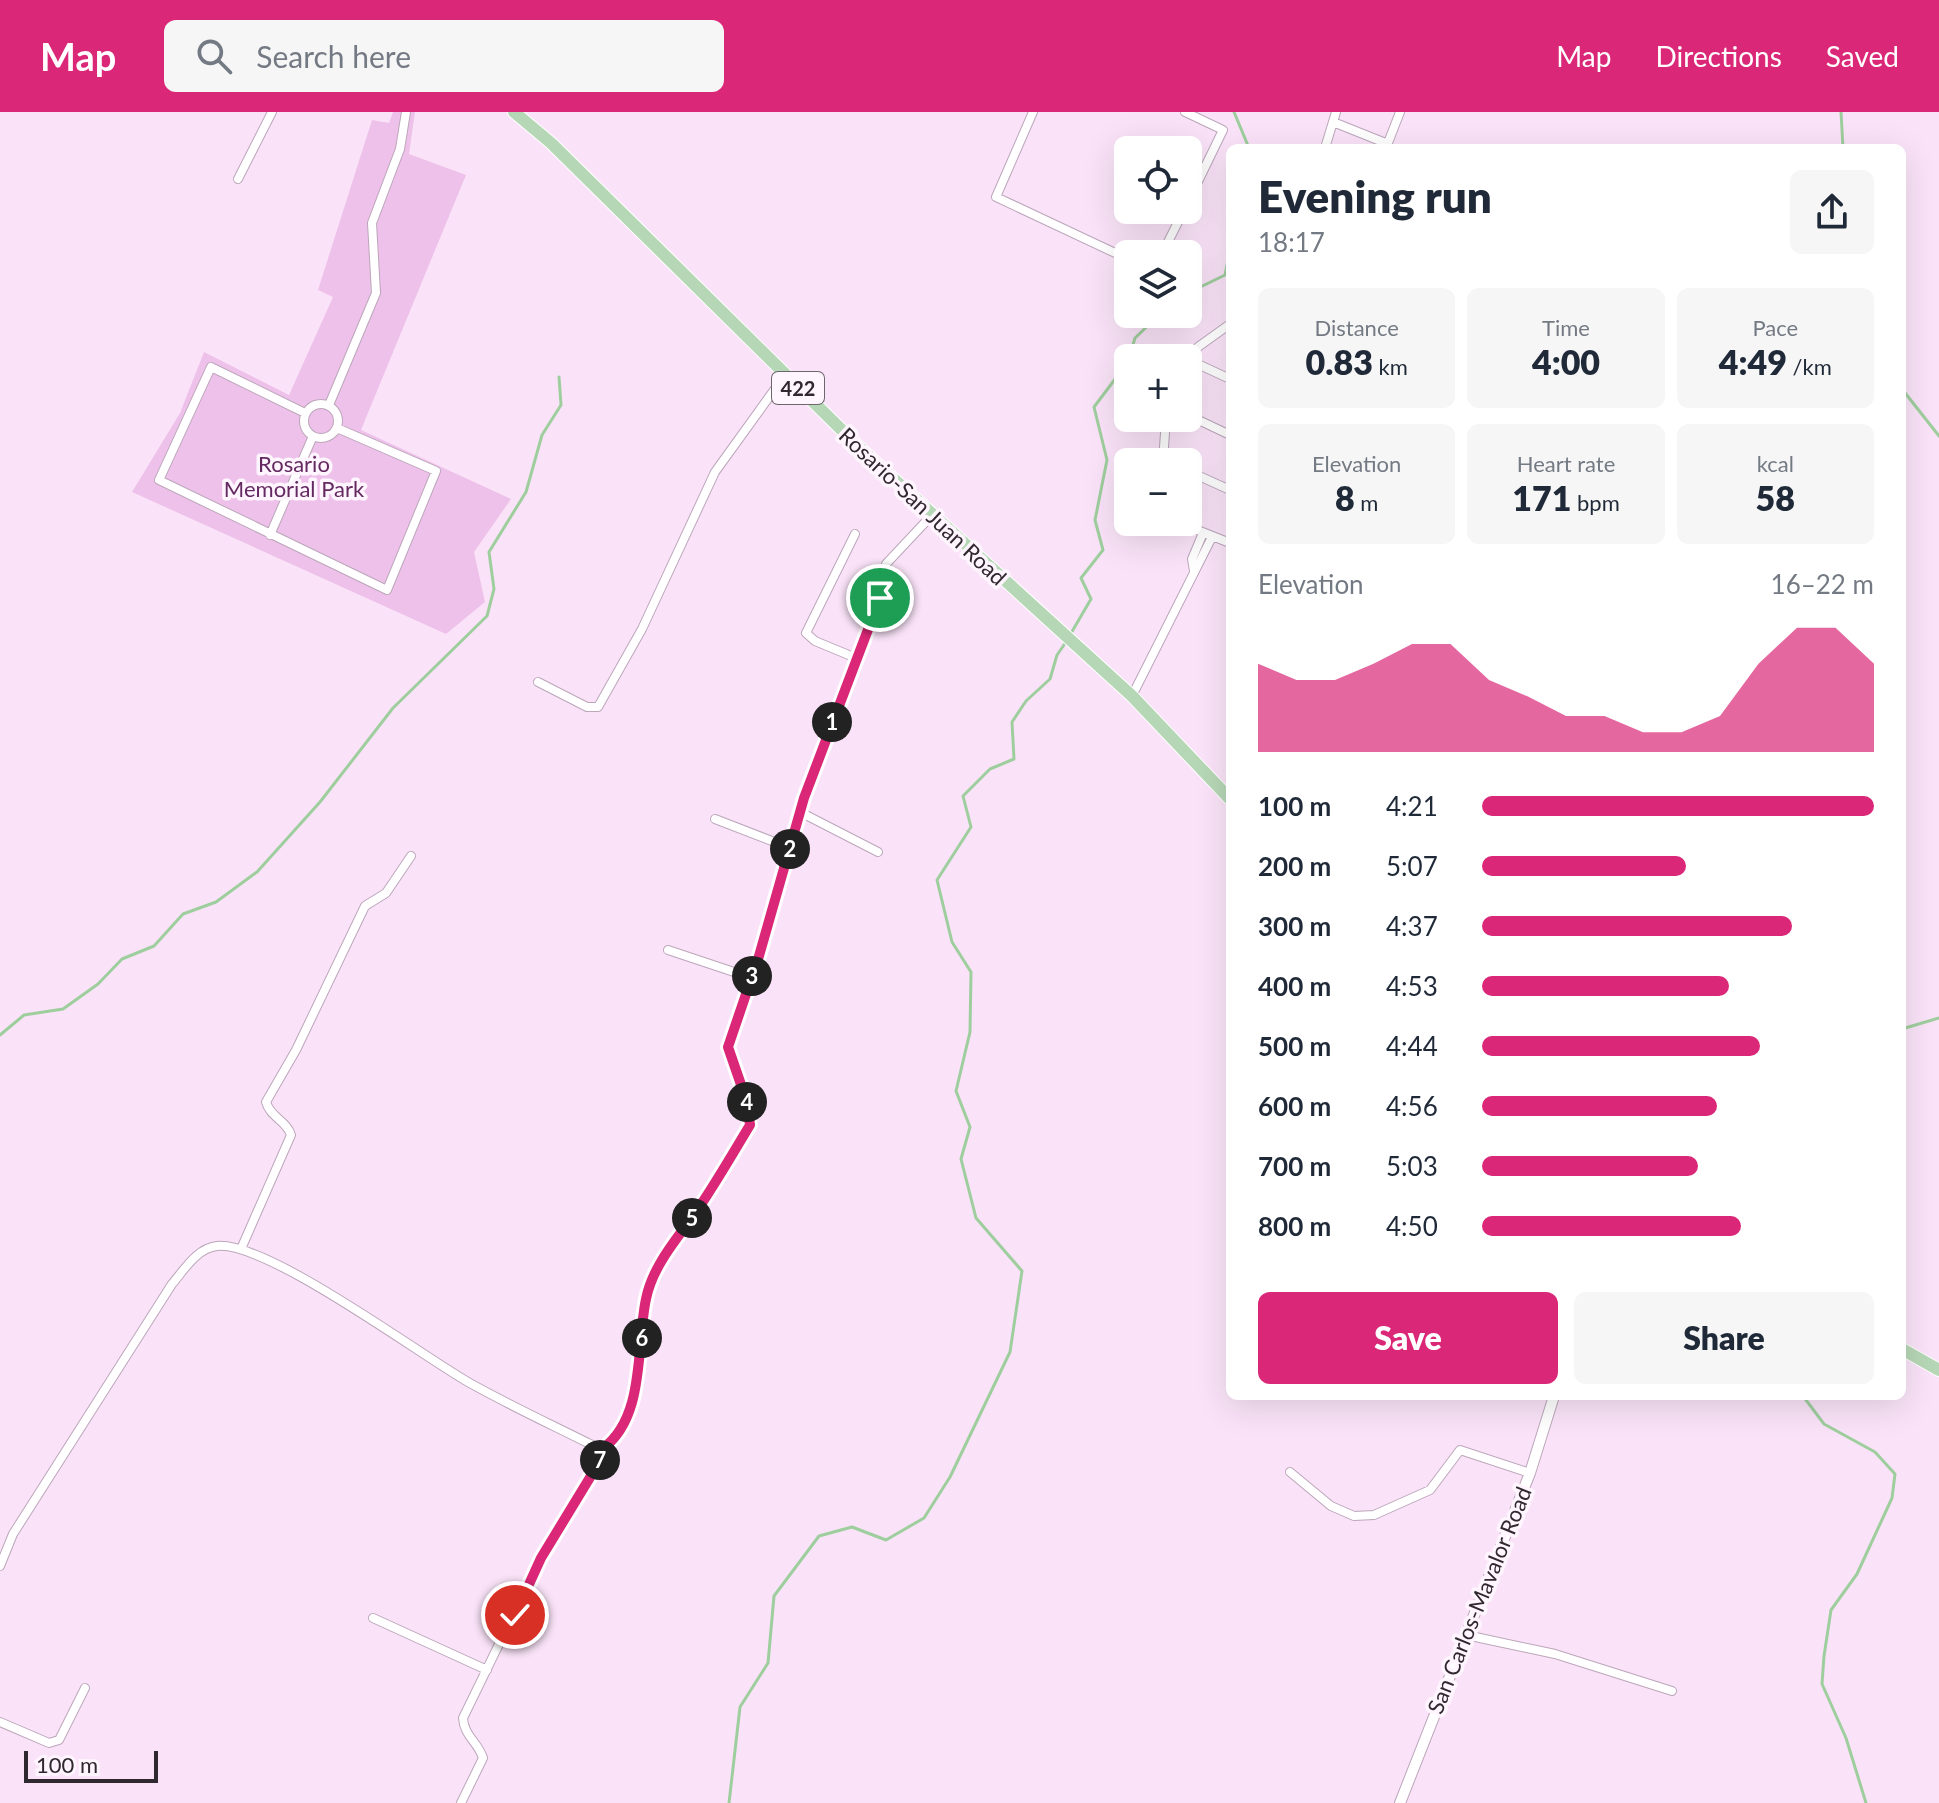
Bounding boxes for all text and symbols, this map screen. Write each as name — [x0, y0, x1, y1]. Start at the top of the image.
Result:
search box — [164, 20, 724, 92]
text: Map — [40, 33, 116, 79]
icon: search — [192, 34, 236, 78]
text: Search here — [256, 38, 411, 74]
text: Map — [1556, 39, 1611, 73]
text: Directions — [1655, 39, 1782, 73]
text: Saved — [1826, 39, 1899, 73]
map controls — [1114, 136, 1202, 536]
button: locate — [1114, 136, 1202, 224]
text: Evening run — [1258, 170, 1492, 222]
button: share — [1790, 170, 1874, 254]
text: 18:17 — [1258, 226, 1325, 258]
button: layers — [1114, 240, 1202, 328]
text: Distance — [1314, 314, 1399, 341]
text: Time — [1542, 314, 1590, 341]
text: Pace — [1752, 314, 1798, 341]
text: 0.83 — [1306, 341, 1373, 382]
text: 4:00 — [1532, 341, 1600, 382]
text: 4:49 — [1719, 341, 1787, 382]
button: + — [1114, 344, 1202, 432]
text: km — [1373, 353, 1408, 380]
text: /km — [1787, 353, 1832, 380]
road number: 422 — [772, 372, 824, 404]
street label: Rosario-San Juan Road — [834, 422, 1012, 590]
button: − — [1114, 448, 1202, 536]
park label: Rosario Memorial Park — [224, 450, 365, 502]
text: Elevation — [1312, 450, 1401, 477]
text: Heart rate — [1517, 450, 1615, 477]
text: kcal — [1757, 450, 1794, 477]
text: 8 — [1335, 477, 1355, 518]
text: 171 — [1512, 477, 1571, 518]
text: 58 — [1756, 477, 1795, 518]
text: m — [1355, 489, 1378, 516]
text: bpm — [1571, 489, 1620, 516]
pin — [846, 564, 914, 632]
text: Elevation — [1258, 568, 1364, 600]
text: 16–22 m — [1771, 568, 1874, 600]
icon: arrive — [858, 576, 902, 620]
pin: 1 — [812, 702, 852, 742]
text: 1 — [826, 708, 838, 735]
text: 100 m — [1258, 790, 1331, 822]
text: 4:21 — [1386, 790, 1438, 822]
pin: 2 — [770, 829, 810, 869]
text: 2 — [784, 835, 796, 862]
text: 200 m — [1258, 850, 1331, 882]
text: 5:07 — [1386, 850, 1438, 882]
text: 300 m — [1258, 910, 1331, 942]
text: 4:37 — [1386, 910, 1438, 942]
pin: 3 — [732, 956, 772, 996]
text: 3 — [746, 962, 758, 989]
text: 400 m — [1258, 970, 1331, 1002]
text: 4:53 — [1386, 970, 1438, 1002]
text: 500 m — [1258, 1030, 1331, 1062]
text: 4:44 — [1386, 1030, 1438, 1062]
pin: 4 — [727, 1082, 767, 1122]
text: 4 — [741, 1088, 753, 1115]
text: 600 m — [1258, 1090, 1331, 1122]
text: 4:56 — [1386, 1090, 1438, 1122]
text: 700 m — [1258, 1150, 1331, 1182]
text: 5:03 — [1386, 1150, 1438, 1182]
pin: 5 — [672, 1198, 712, 1238]
text: 5 — [686, 1204, 698, 1231]
text: 800 m — [1258, 1210, 1331, 1242]
text: 4:50 — [1386, 1210, 1438, 1242]
button: Save — [1258, 1292, 1558, 1384]
button: Share — [1574, 1292, 1874, 1384]
pin: 6 — [622, 1318, 662, 1358]
text: 6 — [636, 1324, 648, 1351]
pin: 7 — [580, 1440, 620, 1480]
text: 7 — [594, 1446, 606, 1473]
street label: San Carlos-Mavalor Road — [1421, 1483, 1537, 1717]
pin — [481, 1581, 549, 1649]
icon: check — [493, 1593, 537, 1637]
scale bar — [24, 1747, 158, 1783]
text: 100 m — [36, 1751, 98, 1778]

